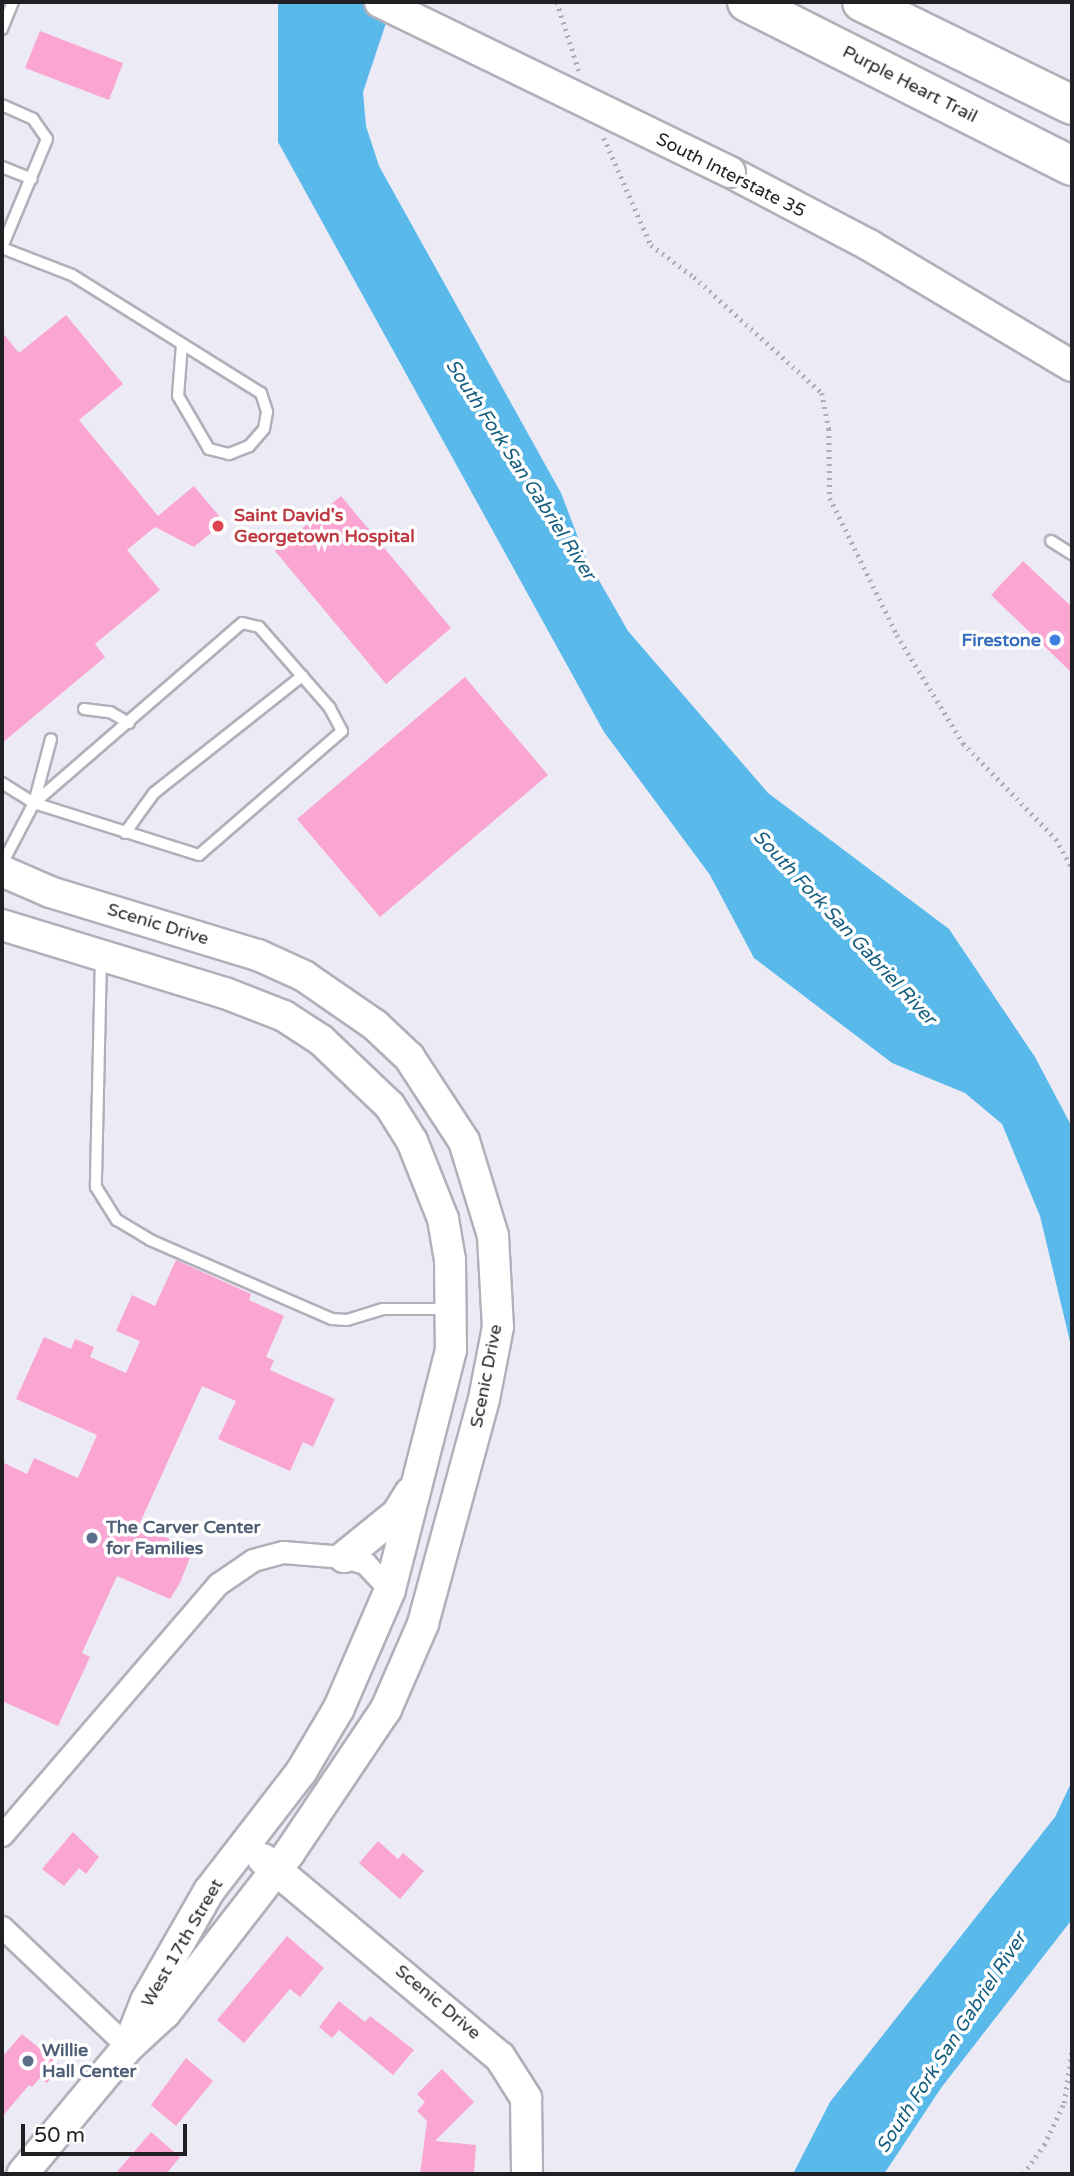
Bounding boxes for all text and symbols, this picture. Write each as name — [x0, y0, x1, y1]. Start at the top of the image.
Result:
street label: Purple Heart Trail — [839, 41, 981, 127]
street label: South Interstate 35 — [653, 128, 809, 222]
water label: South Fork San Gabriel River — [440, 356, 600, 584]
place label: Saint David's Georgetown Hospital — [234, 505, 415, 548]
marker: Saint David's Georgetown Hospital — [208, 516, 228, 536]
place label: Firestone — [962, 629, 1041, 651]
marker: Firestone — [1047, 632, 1063, 648]
water label: South Fork San Gabriel River — [748, 826, 940, 1030]
street label: Scenic Drive — [105, 898, 211, 950]
street label: Scenic Drive — [465, 1322, 507, 1430]
place label: The Carver Center for Families — [106, 1517, 260, 1560]
marker: The Carver Center for Families — [84, 1530, 100, 1546]
street label: West 17th Street — [137, 1875, 227, 2011]
water label: South Fork San Gabriel River — [872, 1929, 1032, 2157]
street label: Scenic Drive — [391, 1960, 485, 2044]
place label: Willie Hall Center — [42, 2040, 136, 2082]
marker: Willie Hall Center — [20, 2053, 36, 2069]
scale bar — [24, 2110, 191, 2154]
text: 50 m — [34, 2123, 85, 2148]

